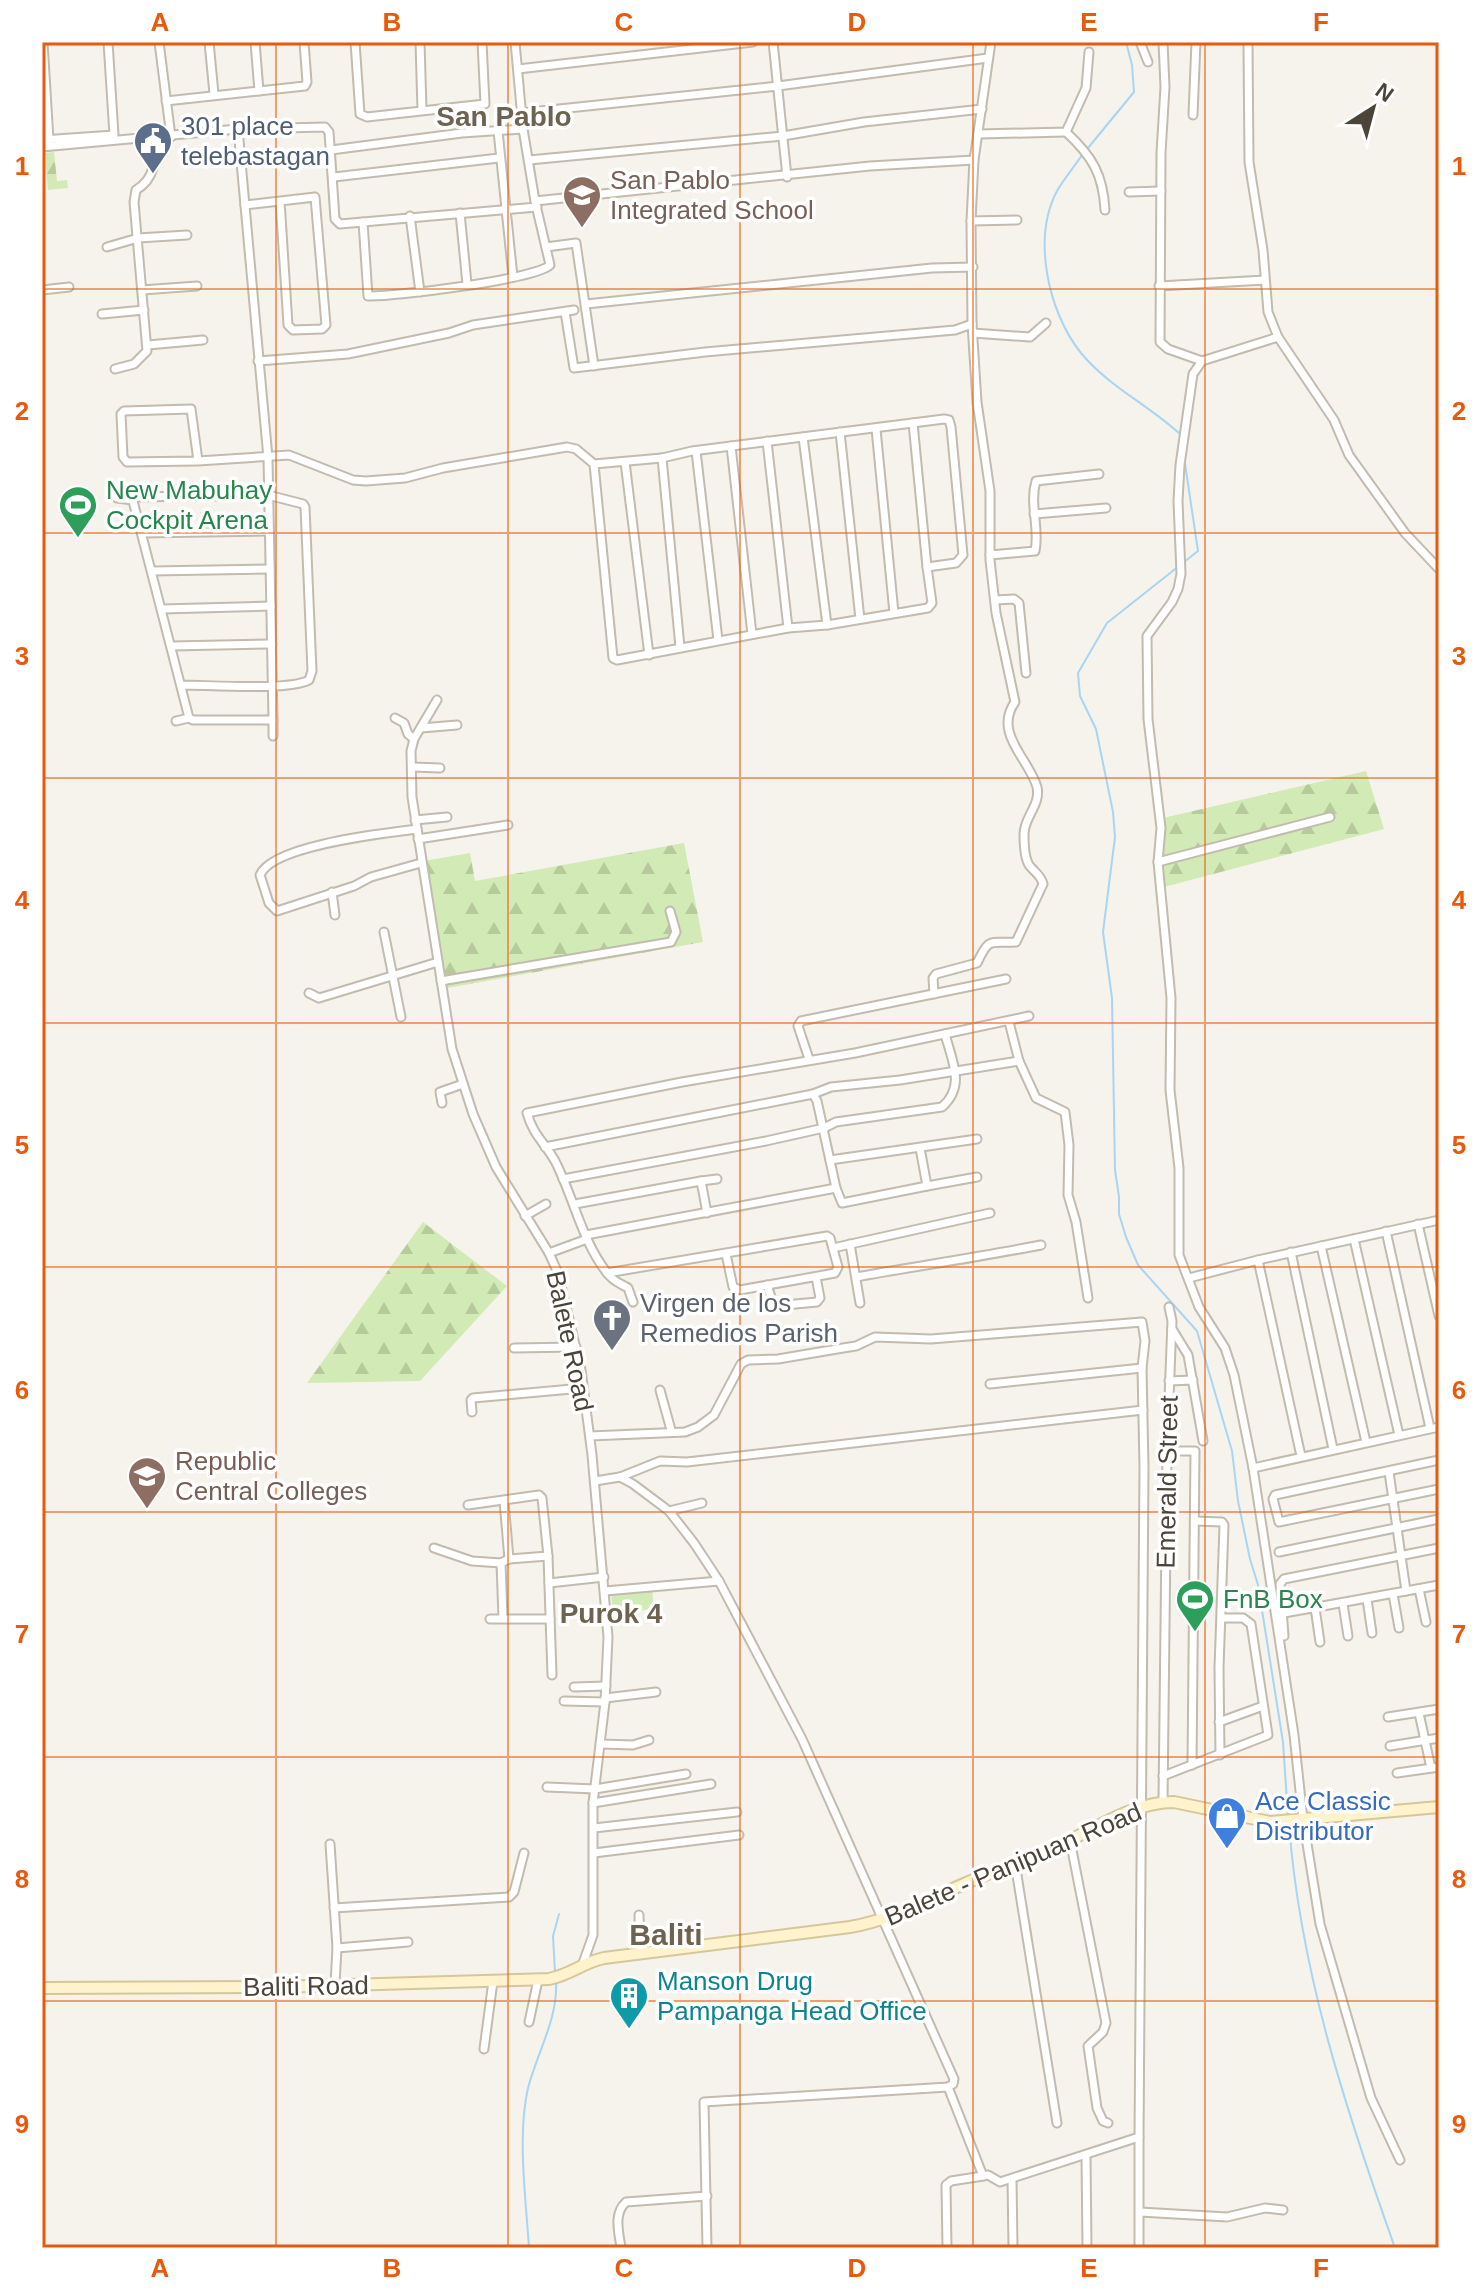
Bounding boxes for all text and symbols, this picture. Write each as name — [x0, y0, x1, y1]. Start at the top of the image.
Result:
text: A — [151, 7, 170, 37]
text: B — [383, 7, 401, 37]
text: C — [615, 7, 634, 37]
text: D — [848, 7, 866, 37]
text: E — [1080, 7, 1098, 37]
text: F — [1313, 7, 1329, 37]
north arrow — [1333, 68, 1413, 148]
text: N — [1371, 77, 1398, 107]
district label: San Pablo — [436, 101, 572, 132]
place label: 301 place telebastagan — [181, 111, 330, 171]
public building icon: 301 place telebastagan — [132, 120, 174, 175]
text: 1 — [15, 151, 29, 181]
text: 1 — [1452, 151, 1466, 181]
place label: San Pablo Integrated School — [610, 165, 814, 225]
school or university icon: San Pablo Integrated School — [561, 174, 603, 229]
text: 2 — [15, 396, 29, 426]
text: 2 — [1452, 396, 1466, 426]
place label: New Mabuhay Cockpit Arena — [106, 475, 272, 535]
sports icon: New Mabuhay Cockpit Arena — [57, 484, 99, 539]
text: 3 — [15, 641, 29, 671]
text: 3 — [1452, 641, 1466, 671]
text: 4 — [15, 885, 30, 915]
text: 4 — [1452, 885, 1467, 915]
text: 5 — [15, 1130, 29, 1160]
text: 5 — [1452, 1130, 1466, 1160]
street label: Balete Road — [540, 1268, 600, 1414]
place label: Virgen de los Remedios Parish — [640, 1288, 838, 1348]
church icon: Virgen de los Remedios Parish — [591, 1297, 633, 1352]
text: 6 — [15, 1375, 29, 1405]
text: 6 — [1452, 1375, 1466, 1405]
street label: Emerald Street — [1150, 1394, 1184, 1569]
place label: Republic Central Colleges — [175, 1446, 367, 1506]
school or university icon: Republic Central Colleges — [126, 1455, 168, 1510]
sports icon: FnB Box — [1174, 1578, 1216, 1633]
place label: FnB Box — [1223, 1584, 1323, 1614]
district label: Purok 4 — [560, 1598, 663, 1629]
text: 7 — [15, 1619, 29, 1649]
text: 7 — [1452, 1619, 1466, 1649]
place label: Ace Classic Distributor — [1255, 1786, 1391, 1846]
shop icon: Ace Classic Distributor — [1206, 1795, 1248, 1850]
street label: Balete - Panipuan Road — [880, 1796, 1146, 1932]
text: 8 — [15, 1864, 29, 1894]
text: 8 — [1452, 1864, 1466, 1894]
district label: Baliti — [629, 1918, 703, 1951]
place label: Manson Drug Pampanga Head Office — [657, 1966, 927, 2026]
street label: Baliti Road — [243, 1970, 369, 2002]
building icon: Manson Drug Pampanga Head Office — [608, 1975, 650, 2030]
text: 9 — [15, 2109, 29, 2139]
text: 9 — [1452, 2109, 1466, 2139]
text: A — [151, 2253, 170, 2283]
text: B — [383, 2253, 401, 2283]
text: C — [615, 2253, 634, 2283]
text: D — [848, 2253, 866, 2283]
text: E — [1080, 2253, 1098, 2283]
text: F — [1313, 2253, 1329, 2283]

